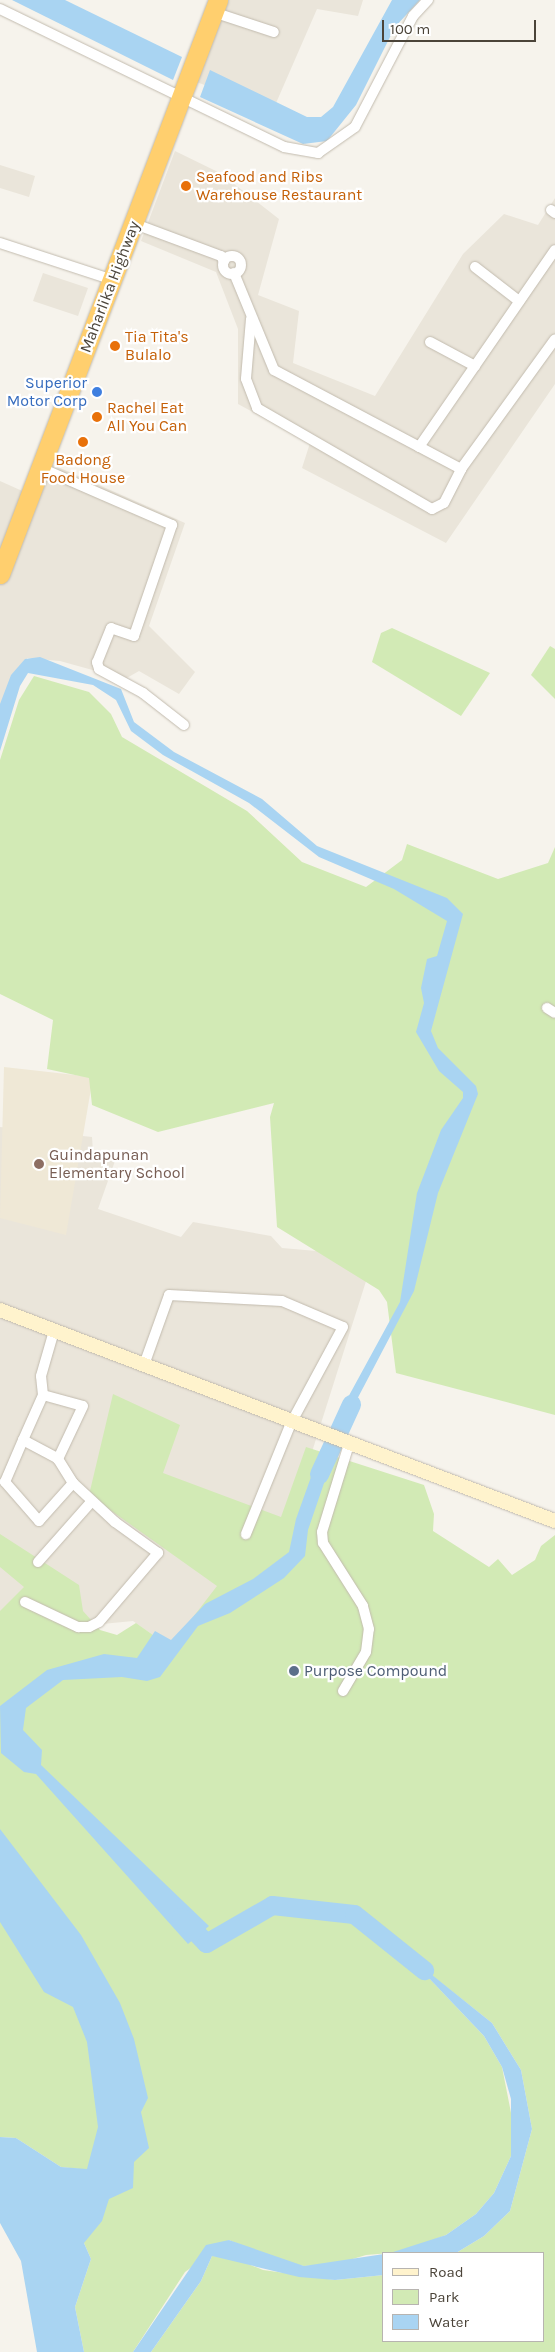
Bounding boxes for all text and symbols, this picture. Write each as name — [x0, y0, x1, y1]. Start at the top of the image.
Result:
scale bar — [385, 10, 539, 42]
text: 100 m — [390, 20, 430, 38]
place label: Seafood and Ribs Warehouse Restaurant — [196, 167, 362, 205]
marker: Seafood and Ribs Warehouse Restaurant — [180, 180, 192, 192]
street label: Maharlika Highway — [76, 218, 144, 356]
place label: Tia Tita's Bulalo — [125, 327, 189, 365]
marker: Tia Tita's Bulalo — [109, 340, 121, 352]
place label: Superior Motor Corp — [7, 373, 87, 411]
marker: Superior Motor Corp — [91, 386, 103, 398]
place label: Rachel Eat All You Can — [107, 398, 187, 436]
marker: Rachel Eat All You Can — [91, 411, 103, 423]
marker: Badong Food House — [77, 436, 89, 448]
place label: Badong Food House — [41, 450, 125, 488]
place label: Guindapunan Elementary School — [49, 1145, 185, 1183]
marker: Guindapunan Elementary School — [33, 1158, 45, 1170]
place label: Purpose Compound — [304, 1661, 447, 1681]
marker: Purpose Compound — [288, 1665, 300, 1677]
legend — [382, 2252, 545, 2342]
text: Road — [429, 2263, 464, 2281]
text: Park — [429, 2288, 459, 2306]
text: Water — [429, 2313, 469, 2331]

